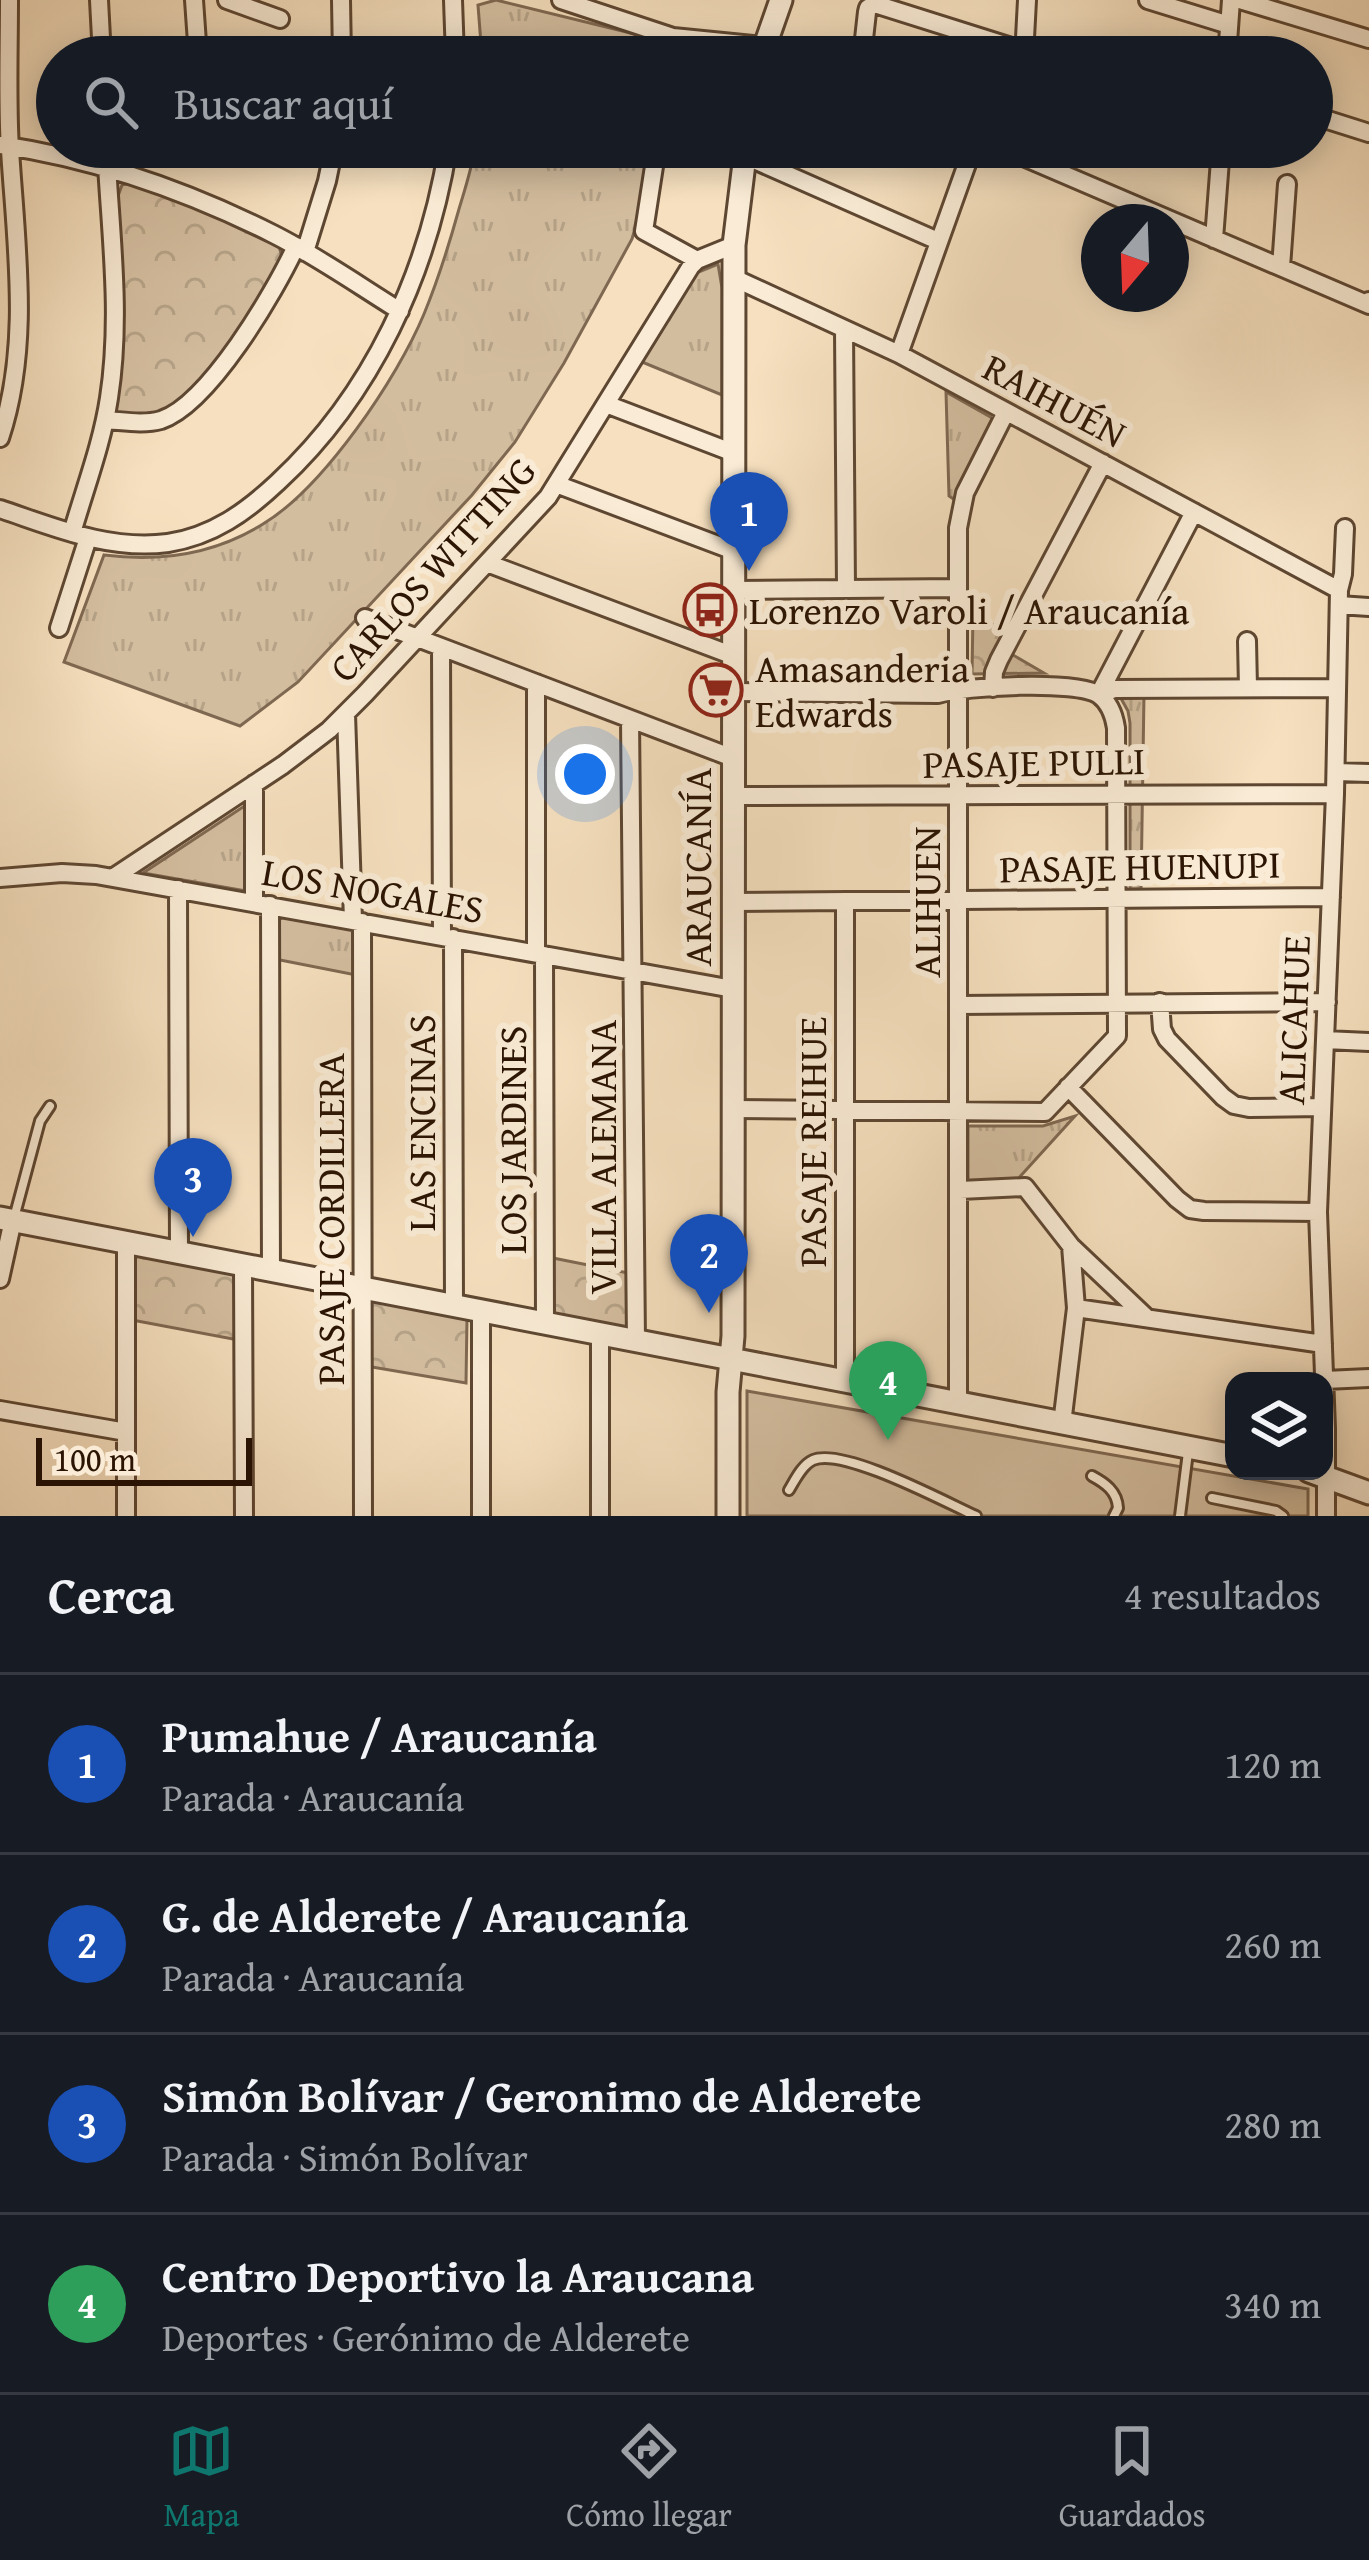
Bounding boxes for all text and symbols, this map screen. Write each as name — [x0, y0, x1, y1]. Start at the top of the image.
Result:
search box — [36, 36, 1333, 168]
icon: search — [78, 69, 144, 135]
text: Buscar aquí — [174, 70, 393, 135]
north arrow — [1081, 204, 1189, 312]
street label: RAIHUÉN — [973, 338, 1137, 461]
street label: CARLOS WITTING — [315, 443, 548, 694]
pin: 1 — [710, 472, 788, 571]
place label: Lorenzo Varoli / Araucanía — [749, 581, 1190, 638]
bus stop icon: Lorenzo Varoli / Araucanía — [682, 582, 738, 638]
place label: Amasanderia Edwards — [755, 639, 970, 741]
supermarket icon: Amasanderia Edwards — [688, 662, 744, 718]
street label: PASAJE PULLI — [922, 731, 1146, 792]
your location — [555, 744, 615, 804]
street label: ARAUCANÍA — [668, 767, 725, 966]
street label: ALIHUEN — [897, 826, 954, 978]
street label: PASAJE HUENUPI — [999, 835, 1281, 896]
street label: LOS NOGALES — [258, 842, 488, 937]
street label: ALICAHUE — [1261, 934, 1324, 1106]
street label: LAS ENCINAS — [392, 1015, 449, 1231]
street label: PASAJE REIHUE — [783, 1016, 840, 1268]
street label: VILLA ALEMANA — [573, 1019, 630, 1294]
street label: LOS JARDINES — [483, 1026, 540, 1254]
street label: PASAJE CORDILLERA — [301, 1052, 358, 1385]
pin: 3 — [154, 1138, 232, 1237]
pin: 2 — [670, 1214, 748, 1313]
pin: 4 — [849, 1341, 927, 1440]
map controls — [1225, 1372, 1333, 1480]
button: layers — [1225, 1372, 1333, 1480]
scale bar — [36, 1432, 252, 1485]
text: 100 m — [54, 1435, 136, 1483]
text: Cerca — [48, 1557, 174, 1632]
text: 4 resultados — [1124, 1566, 1321, 1623]
text: Pumahue / Araucanía — [162, 1703, 597, 1768]
text: 1 — [77, 1735, 97, 1792]
text: 120 m — [1224, 1735, 1321, 1792]
text: Parada · Araucanía — [162, 1768, 464, 1825]
text: G. de Alderete / Araucanía — [162, 1883, 688, 1948]
text: 2 — [77, 1915, 97, 1972]
text: 260 m — [1224, 1915, 1321, 1972]
text: Parada · Araucanía — [162, 1948, 464, 2005]
text: Simón Bolívar / Geronimo de Alderete — [162, 2063, 922, 2128]
text: 3 — [77, 2095, 97, 2152]
text: 280 m — [1224, 2095, 1321, 2152]
text: Parada · Simón Bolívar — [162, 2128, 528, 2185]
text: Centro Deportivo la Araucana — [162, 2243, 754, 2308]
text: 4 — [77, 2275, 97, 2332]
text: 340 m — [1224, 2275, 1321, 2332]
text: Deportes · Gerónimo de Alderete — [162, 2308, 690, 2365]
tab: Mapa — [163, 2418, 239, 2538]
tab: Cómo llegar — [566, 2418, 732, 2538]
tab: Guardados — [1059, 2418, 1206, 2538]

